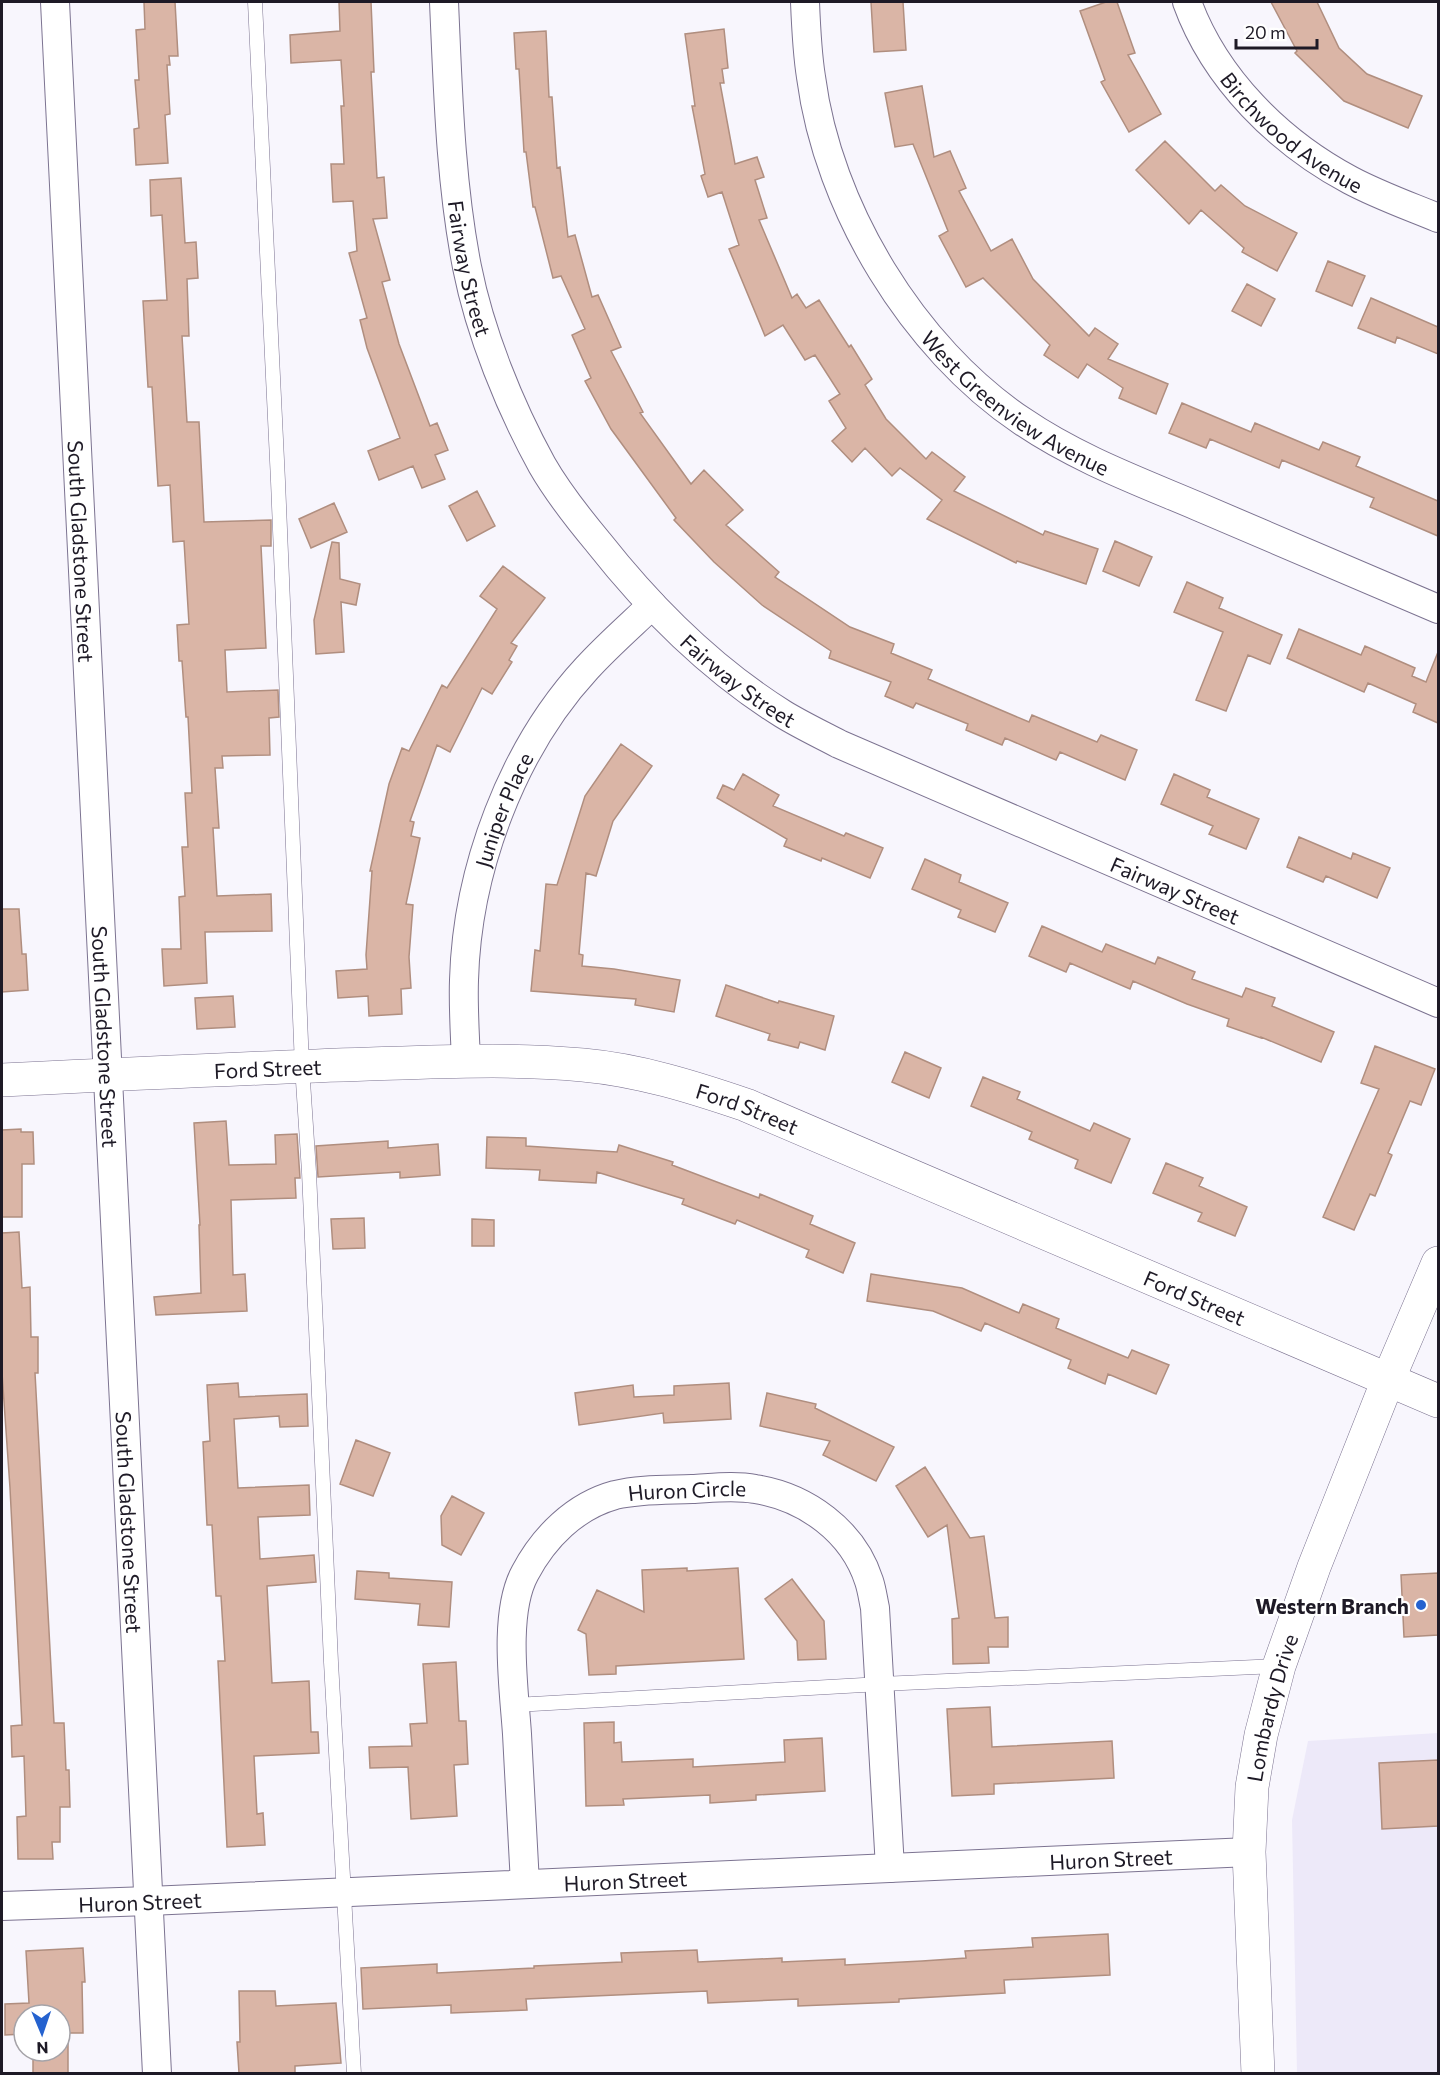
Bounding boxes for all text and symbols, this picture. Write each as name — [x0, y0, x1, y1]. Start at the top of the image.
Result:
scale bar — [1236, 12, 1317, 50]
text: 20 m — [1245, 21, 1286, 43]
street label: Birchwood Avenue — [1216, 67, 1367, 197]
street label: Fairway Street — [444, 199, 497, 339]
street label: West Greenview Avenue — [917, 325, 1113, 480]
street label: South Gladstone Street — [64, 440, 100, 663]
street label: Fairway Street — [676, 628, 801, 731]
street label: Juniper Place — [469, 748, 537, 870]
street label: Fairway Street — [1107, 851, 1244, 928]
street label: South Gladstone Street — [88, 925, 124, 1148]
street label: Ford Street — [213, 1053, 322, 1082]
street label: Ford Street — [693, 1077, 803, 1139]
street label: Ford Street — [1140, 1264, 1249, 1330]
street label: South Gladstone Street — [112, 1411, 148, 1634]
street label: Huron Circle — [626, 1474, 747, 1505]
place label: Western Branch — [1255, 1593, 1409, 1618]
marker: Western Branch — [1414, 1598, 1428, 1612]
street label: Lombardy Drive — [1241, 1630, 1302, 1784]
street label: Huron Street — [1049, 1843, 1173, 1873]
street label: Huron Street — [563, 1865, 688, 1895]
street label: Huron Street — [78, 1886, 202, 1916]
north arrow — [12, 2003, 72, 2063]
text: N — [36, 2039, 49, 2058]

